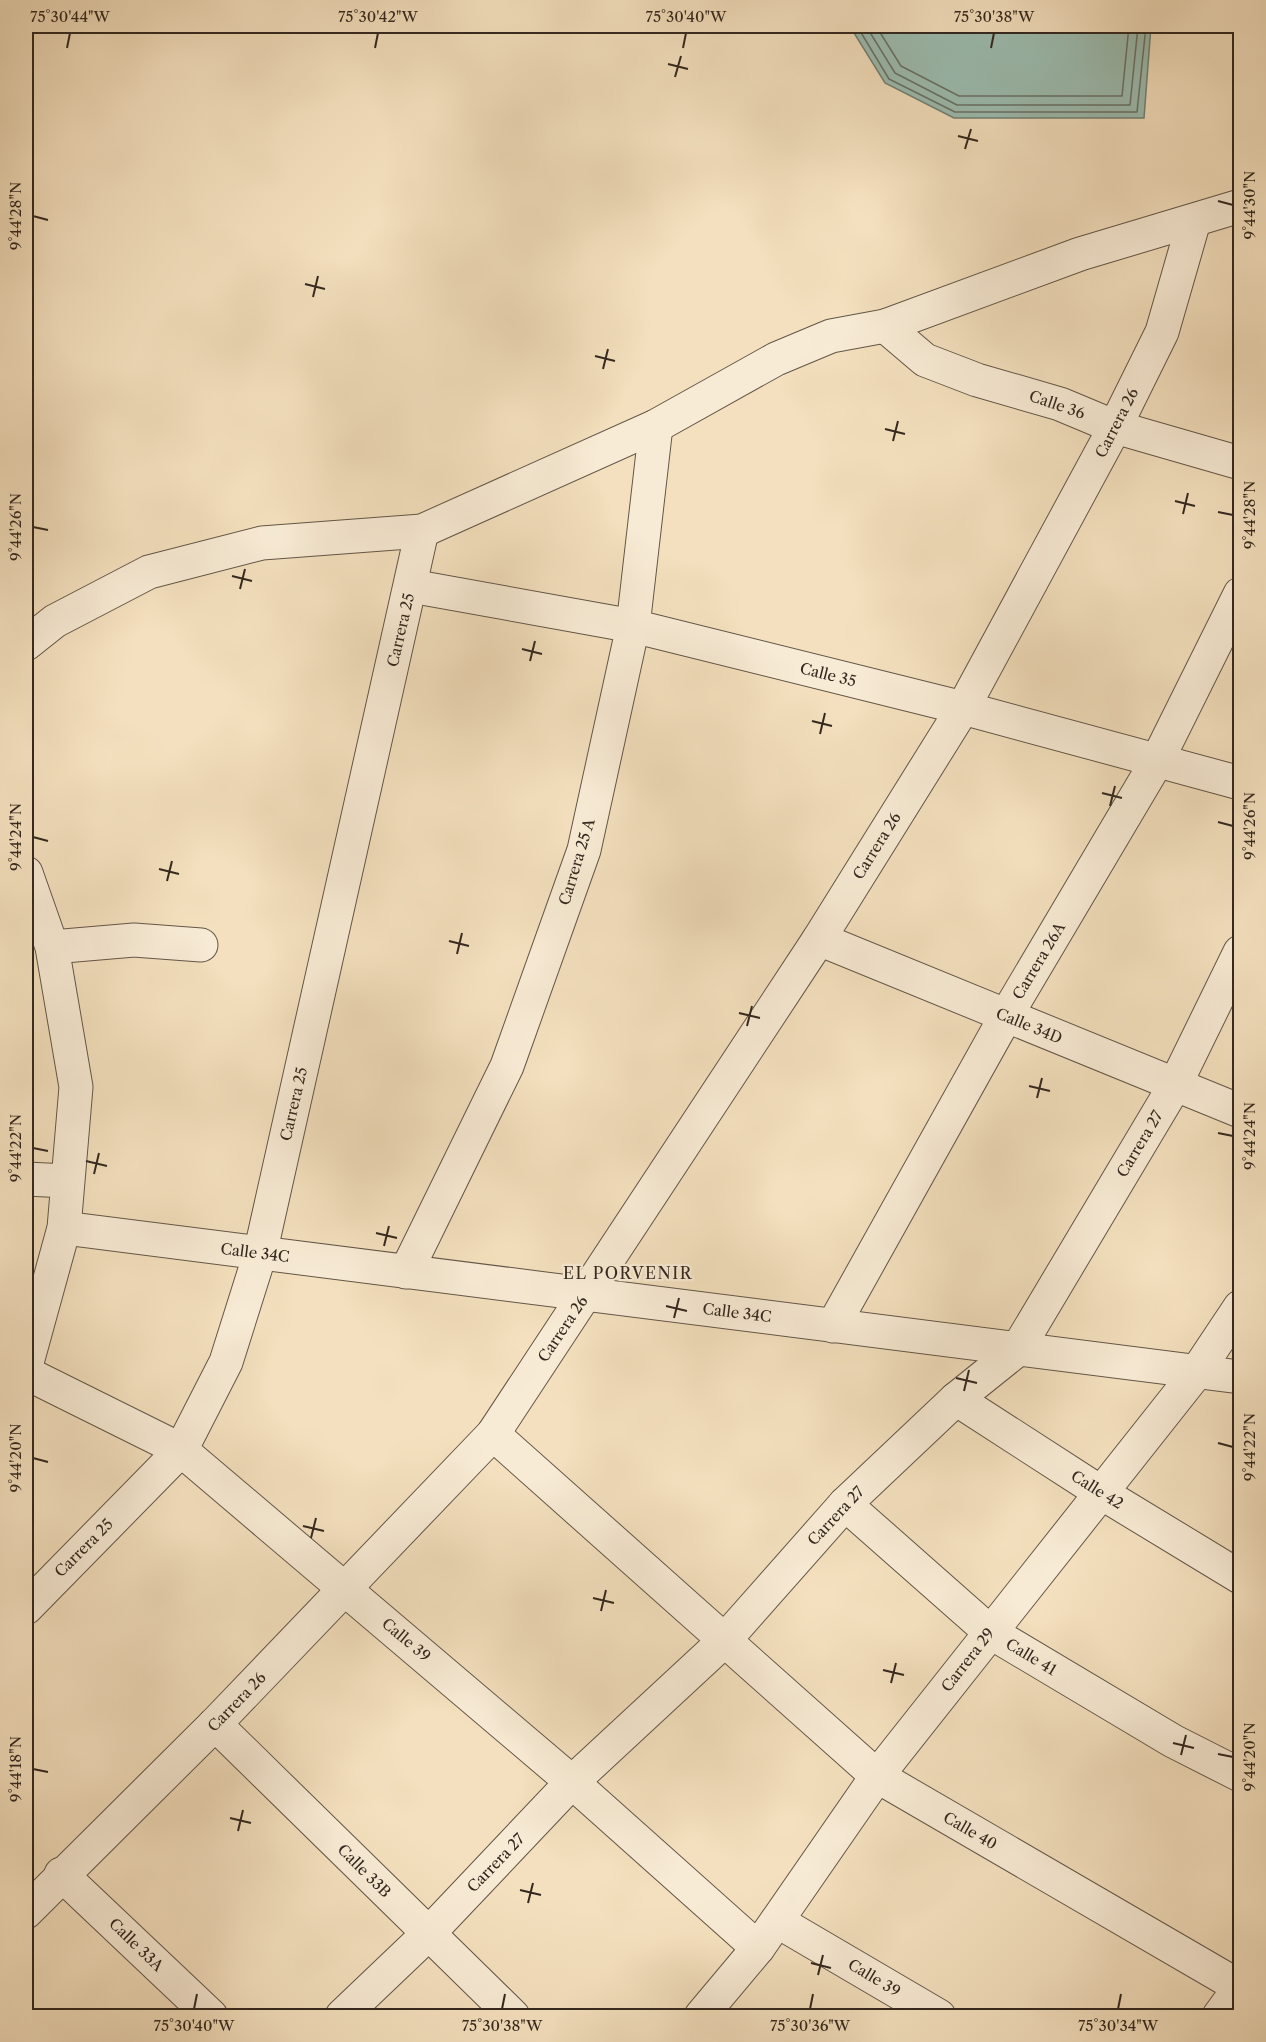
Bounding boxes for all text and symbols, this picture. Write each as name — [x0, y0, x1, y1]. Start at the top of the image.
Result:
text: 75°30'44"W — [30, 7, 111, 26]
text: 75°30'42"W — [338, 7, 419, 26]
text: 75°30'40"W — [646, 7, 727, 26]
text: 75°30'38"W — [954, 7, 1035, 26]
text: 9°44'30"N — [1240, 171, 1259, 239]
text: 9°44'28"N — [6, 182, 25, 250]
street label: Carrera 26 — [1091, 385, 1142, 461]
street label: Calle 36 — [1027, 386, 1088, 423]
text: 9°44'28"N — [1240, 481, 1259, 549]
text: 9°44'26"N — [6, 493, 25, 561]
street label: Carrera 25 — [383, 591, 418, 669]
street label: Calle 35 — [798, 658, 858, 691]
text: 9°44'26"N — [1240, 792, 1259, 860]
text: 9°44'24"N — [6, 803, 25, 871]
street label: Carrera 26 — [848, 808, 905, 883]
street label: Carrera 25 A — [554, 815, 599, 907]
street label: Carrera 26A — [1008, 918, 1070, 1003]
street label: Calle 34D — [993, 1004, 1065, 1047]
street label: Carrera 25 — [276, 1065, 311, 1143]
text: 9°44'24"N — [1240, 1102, 1259, 1170]
street label: Carrera 27 — [1112, 1106, 1167, 1180]
text: 9°44'22"N — [6, 1114, 25, 1182]
street label: Calle 34C — [220, 1239, 291, 1266]
district label: EL PORVENIR — [563, 1263, 693, 1283]
street label: Carrera 26 — [534, 1292, 592, 1365]
street label: Calle 34C — [702, 1299, 773, 1326]
text: 9°44'22"N — [1240, 1413, 1259, 1481]
text: 9°44'20"N — [6, 1423, 25, 1493]
street label: Calle 42 — [1068, 1466, 1127, 1513]
street label: Carrera 27 — [803, 1482, 868, 1549]
street label: Carrera 25 — [50, 1514, 117, 1581]
street label: Calle 39 — [378, 1614, 435, 1665]
street label: Carrera 29 — [937, 1624, 998, 1695]
street label: Calle 41 — [1002, 1634, 1061, 1679]
street label: Carrera 26 — [204, 1668, 270, 1735]
text: 9°44'20"N — [1240, 1722, 1259, 1792]
text: 9°44'18"N — [6, 1736, 25, 1802]
street label: Calle 40 — [940, 1808, 1001, 1854]
street label: Carrera 27 — [463, 1829, 529, 1896]
street label: Calle 33B — [334, 1840, 395, 1901]
street label: Calle 33A — [105, 1914, 168, 1976]
street label: Calle 39 — [845, 1955, 904, 2001]
text: 75°30'40"W — [154, 2016, 235, 2035]
text: 75°30'38"W — [462, 2016, 543, 2035]
text: 75°30'36"W — [770, 2016, 851, 2035]
text: 75°30'34"W — [1078, 2016, 1159, 2035]

